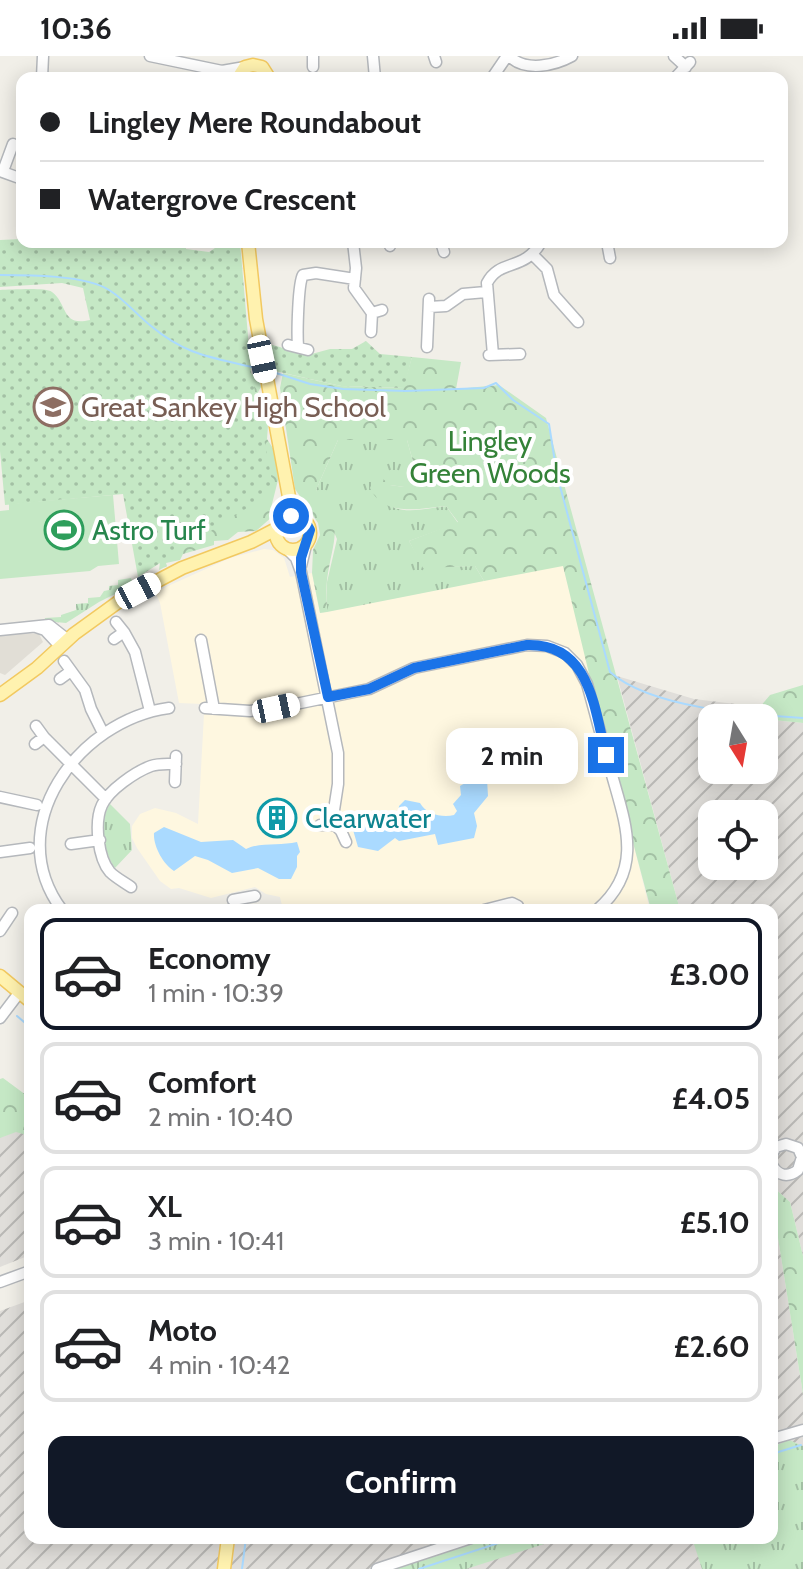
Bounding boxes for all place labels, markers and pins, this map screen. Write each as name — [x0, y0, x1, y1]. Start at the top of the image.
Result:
school or university icon: Great Sankey High School — [32, 386, 74, 428]
place label: Great Sankey High School — [81, 390, 386, 424]
sports icon: Astro Turf — [43, 509, 85, 551]
place label: Astro Turf — [92, 513, 206, 547]
building icon: Clearwater — [256, 797, 298, 839]
place label: Clearwater — [305, 801, 431, 835]

